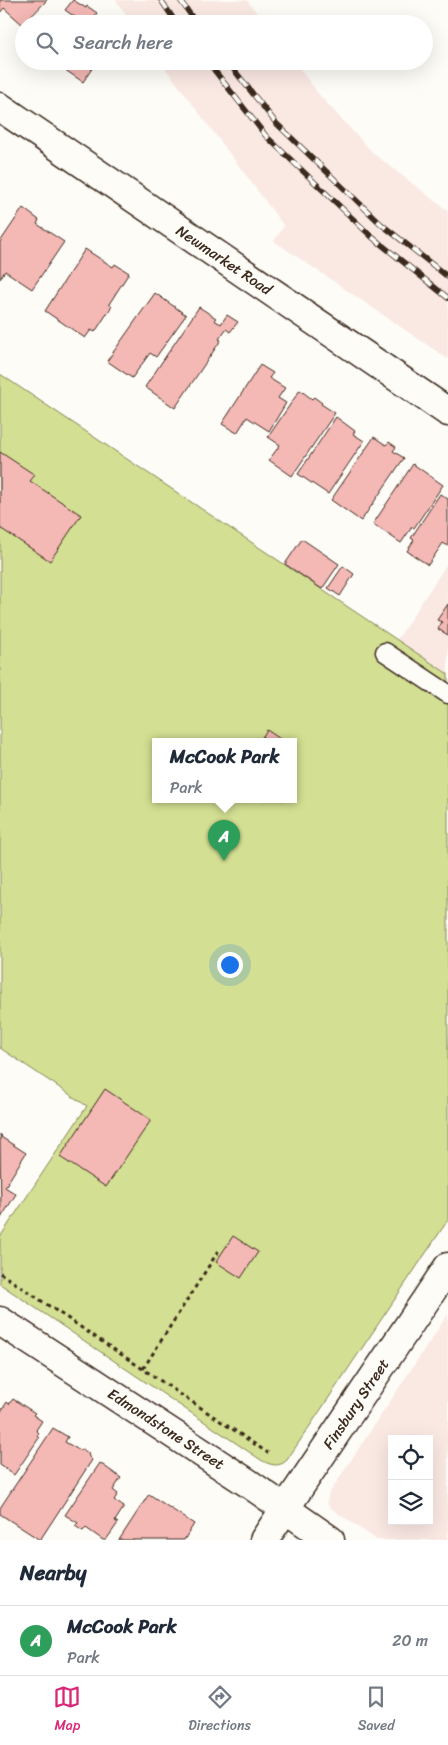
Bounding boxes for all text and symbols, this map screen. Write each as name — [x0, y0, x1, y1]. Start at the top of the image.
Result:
search box — [15, 15, 433, 70]
text: Search here — [73, 26, 173, 59]
icon: search — [33, 29, 61, 57]
street label: Newmarket Road — [171, 218, 278, 303]
popup — [152, 738, 297, 803]
text: McCook Park — [170, 740, 279, 773]
text: Park — [170, 773, 203, 802]
pin: A — [208, 820, 240, 861]
your location — [217, 952, 243, 978]
street label: Finsbury Street — [316, 1353, 396, 1455]
street label: Edmondstone Street — [102, 1381, 230, 1477]
map controls — [388, 1435, 433, 1525]
button: locate — [388, 1435, 433, 1480]
button: layers — [388, 1480, 433, 1525]
text: Nearby — [20, 1554, 86, 1592]
text: McCook Park — [67, 1610, 176, 1643]
text: A — [31, 1626, 41, 1655]
text: 20 m — [392, 1626, 428, 1655]
text: Park — [67, 1643, 100, 1672]
tab: Map — [53, 1683, 81, 1738]
tab: Directions — [188, 1683, 251, 1738]
tab: Saved — [358, 1683, 395, 1738]

